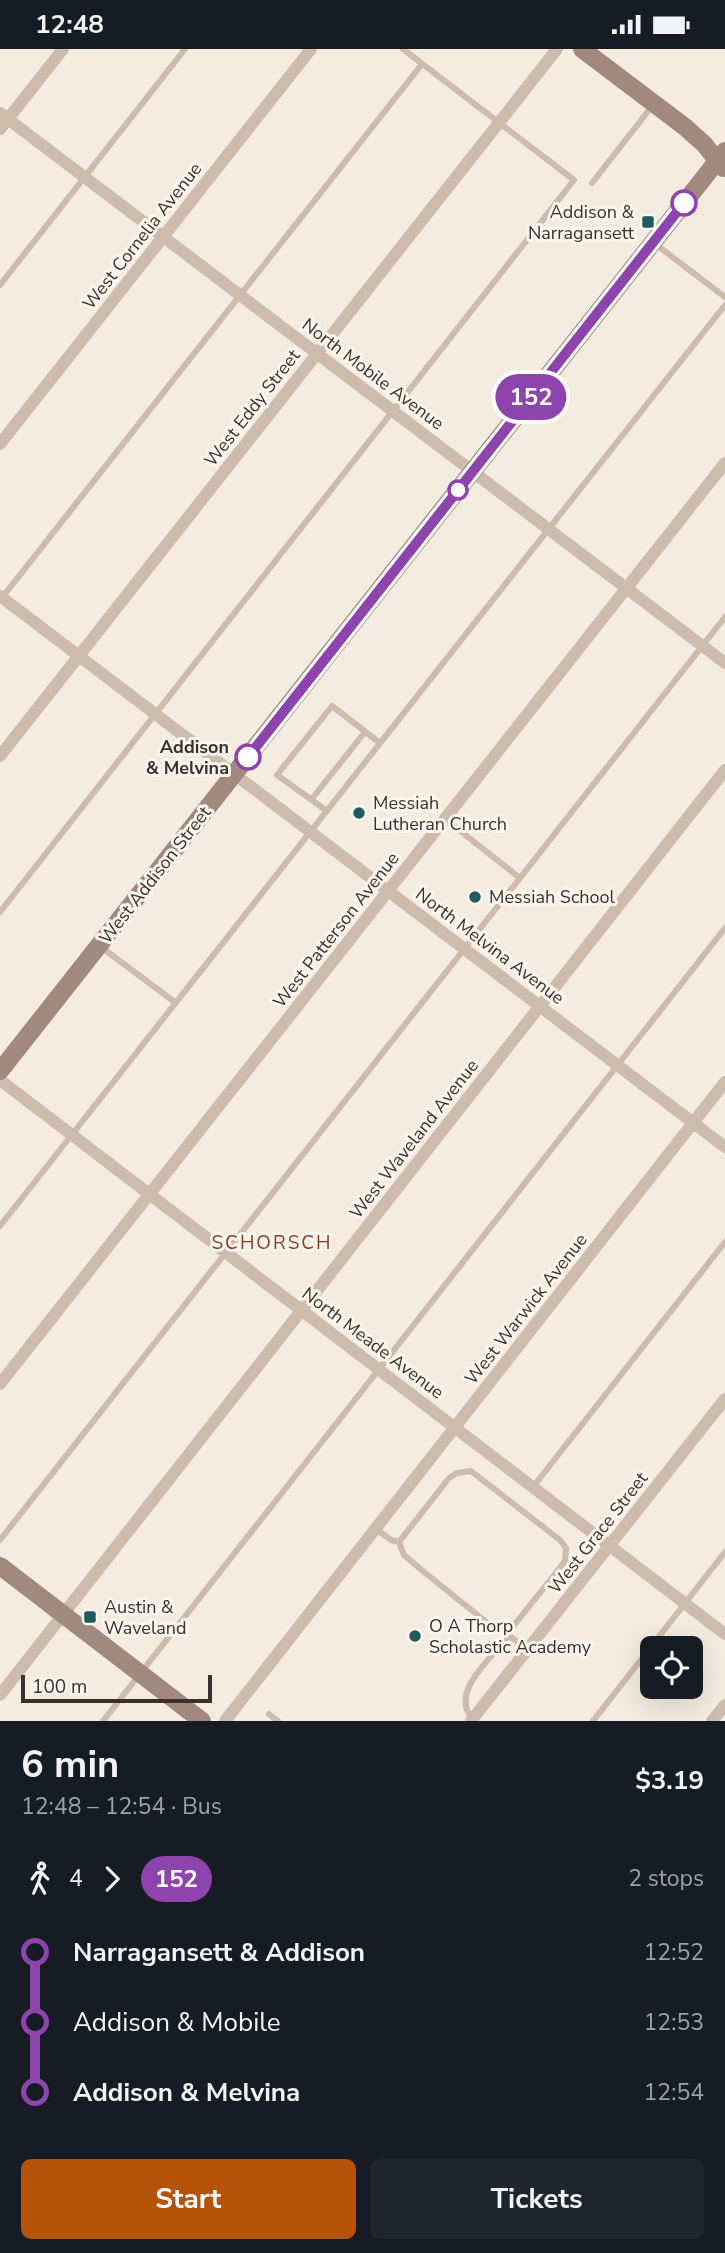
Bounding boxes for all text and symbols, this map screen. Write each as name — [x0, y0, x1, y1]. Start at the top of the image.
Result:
text: 12:48 — [35, 7, 104, 42]
street label: West Cornelia Avenue — [77, 157, 207, 315]
unlabelled marker — [671, 190, 697, 216]
place label: Addison & Narragansett — [528, 200, 635, 245]
marker: Addison & Narragansett — [640, 214, 656, 230]
street label: North Mobile Avenue — [297, 313, 449, 435]
street label: West Eddy Street — [199, 344, 306, 471]
line badge: 152 — [491, 374, 571, 420]
text: 152 — [509, 381, 553, 413]
unlabelled marker — [448, 480, 468, 500]
place label: Addison & Melvina — [146, 735, 229, 780]
marker: Addison & Melvina — [235, 744, 261, 770]
place label: Messiah Lutheran Church — [373, 791, 507, 836]
street label: West Addison Street — [94, 801, 217, 949]
marker: Messiah Lutheran Church — [351, 805, 367, 821]
street label: West Patterson Avenue — [268, 847, 404, 1013]
street label: North Melvina Avenue — [411, 882, 569, 1010]
place label: Messiah School — [489, 885, 615, 909]
marker: Messiah School — [467, 889, 483, 905]
street label: West Waveland Avenue — [344, 1054, 484, 1224]
street label: West Warwick Avenue — [459, 1228, 593, 1390]
district label: SCHORSCH — [211, 1230, 333, 1256]
street label: North Meade Avenue — [297, 1282, 449, 1404]
street label: West Grace Street — [543, 1467, 654, 1599]
place label: Austin & Waveland — [104, 1595, 187, 1640]
marker: Austin & Waveland — [82, 1609, 98, 1625]
place label: O A Thorp Scholastic Academy — [429, 1614, 592, 1659]
marker: O A Thorp Scholastic Academy — [407, 1628, 423, 1644]
map controls — [640, 1636, 703, 1699]
button: locate — [640, 1636, 703, 1699]
scale bar — [21, 1672, 212, 1704]
text: 100 m — [32, 1674, 87, 1700]
text: 6 min — [21, 1739, 119, 1790]
text: $3.19 — [635, 1763, 704, 1798]
text: 12:48 – 12:54 · Bus — [21, 1791, 222, 1822]
icon: walk — [21, 1860, 59, 1898]
icon: forward — [93, 1860, 131, 1898]
text: 4 — [69, 1863, 83, 1894]
text: 152 — [155, 1863, 198, 1895]
text: 2 stops — [628, 1863, 704, 1894]
text: Narragansett & Addison — [73, 1935, 365, 1970]
text: 12:52 — [644, 1937, 704, 1968]
text: Addison & Mobile — [73, 2005, 281, 2040]
text: 12:53 — [644, 2007, 704, 2038]
text: Addison & Melvina — [73, 2075, 300, 2110]
text: 12:54 — [644, 2077, 704, 2108]
button: Start — [21, 2159, 356, 2239]
button: Tickets — [370, 2159, 704, 2239]

